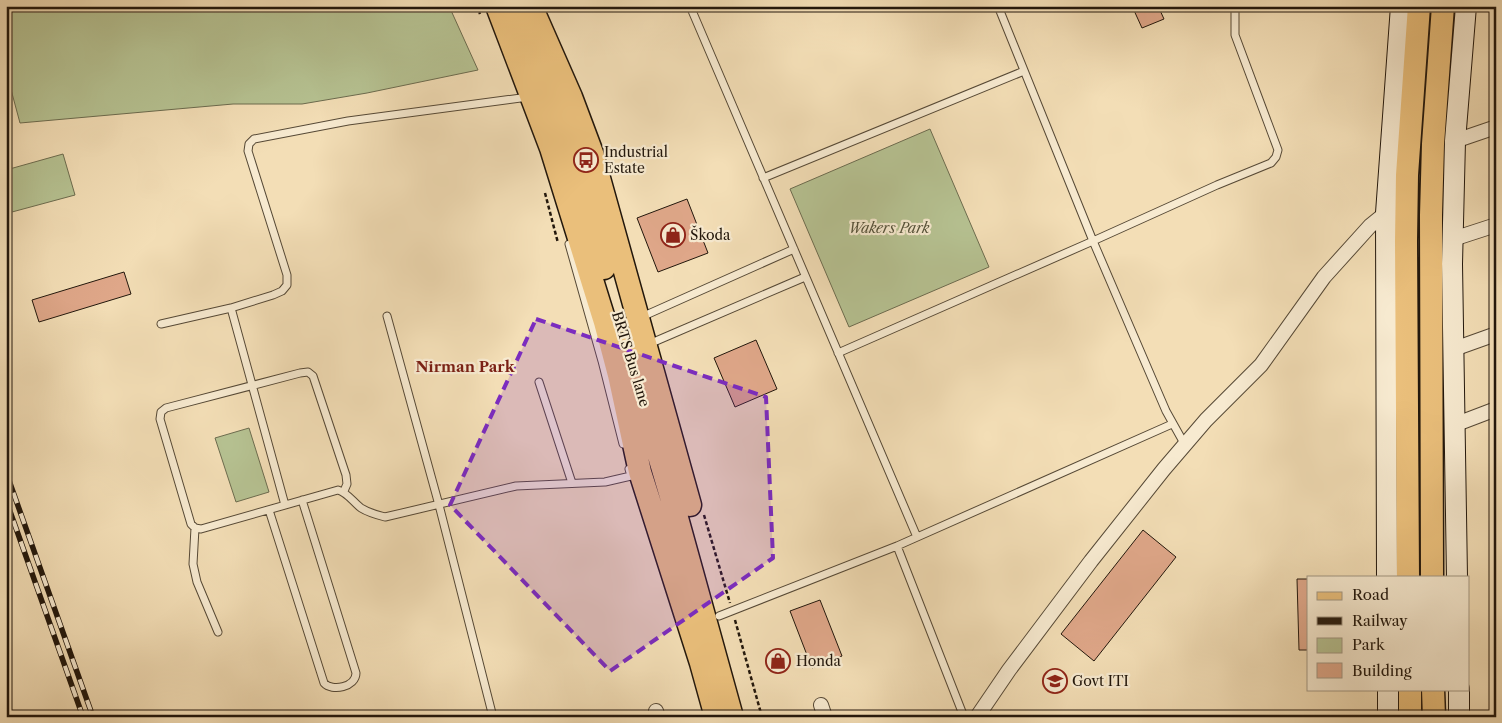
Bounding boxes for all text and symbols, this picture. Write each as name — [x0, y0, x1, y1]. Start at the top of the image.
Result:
place label: Industrial Estate — [604, 143, 668, 177]
bus stop icon: Industrial Estate — [573, 147, 599, 173]
park label: Wakers Park — [848, 219, 930, 237]
shop icon: Škoda — [660, 222, 686, 248]
place label: Škoda — [690, 225, 731, 244]
street label: BRTS Bus lane — [608, 309, 654, 409]
district label: Nirman Park — [415, 357, 516, 376]
legend — [1307, 576, 1470, 690]
text: Road — [1352, 585, 1389, 604]
text: Railway — [1352, 611, 1408, 630]
text: Park — [1352, 635, 1386, 654]
shop icon: Honda — [765, 648, 791, 674]
place label: Honda — [796, 652, 842, 670]
text: Building — [1352, 661, 1412, 680]
school or university icon: Govt ITI — [1042, 668, 1068, 694]
place label: Govt ITI — [1072, 672, 1129, 690]

